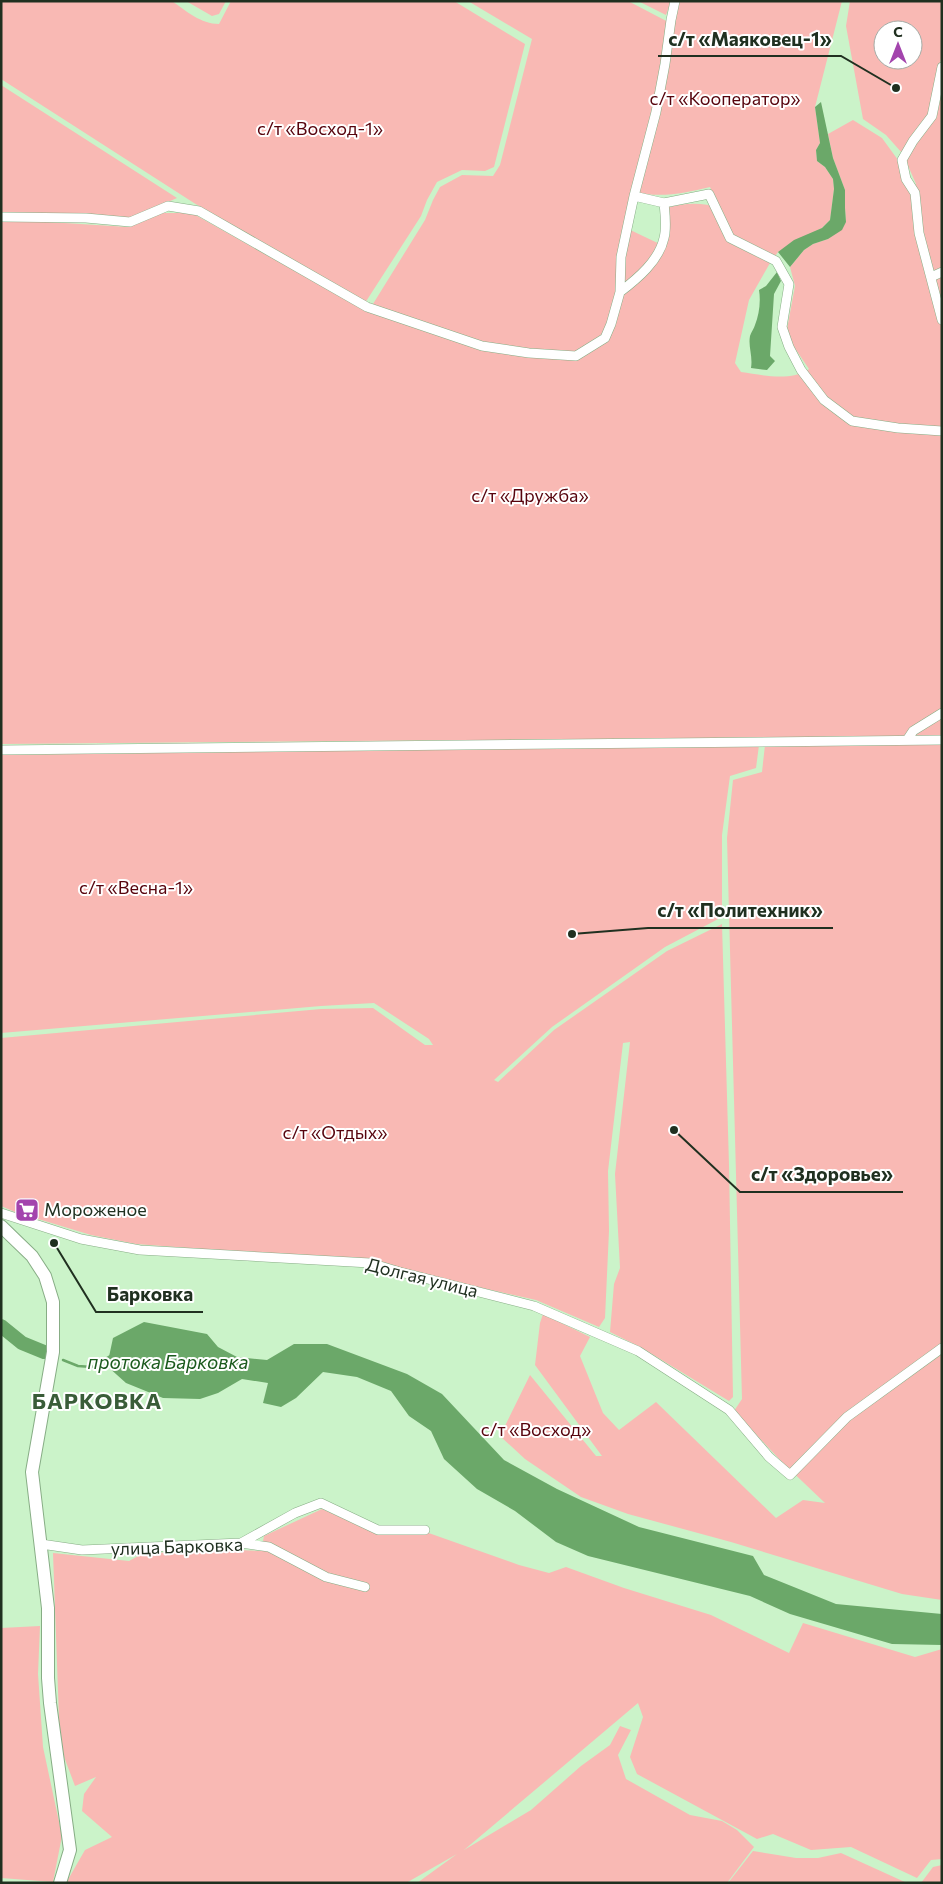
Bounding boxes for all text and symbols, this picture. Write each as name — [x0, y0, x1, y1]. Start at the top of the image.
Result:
north arrow — [873, 20, 923, 70]
callout: с/т «Маяковец-1» — [658, 22, 841, 56]
text: С — [893, 23, 903, 40]
text: с/т «Маяковец-1» — [668, 27, 832, 50]
park label: с/т «Кооператор» — [650, 87, 800, 109]
park label: с/т «Восход-1» — [257, 117, 383, 139]
park label: с/т «Дружба» — [471, 484, 589, 506]
park label: с/т «Весна-1» — [79, 876, 193, 898]
callout: с/т «Политехник» — [648, 894, 833, 928]
text: с/т «Политехник» — [657, 898, 823, 921]
park label: с/т «Отдых» — [283, 1121, 388, 1143]
callout: с/т «Здоровье» — [740, 1158, 903, 1192]
text: с/т «Здоровье» — [751, 1162, 893, 1185]
supermarket icon: Мороженое — [14, 1197, 40, 1223]
place label: Мороженое — [44, 1198, 147, 1220]
street label: Долгая улица — [364, 1253, 480, 1302]
callout: Барковка — [96, 1278, 203, 1312]
text: Барковка — [107, 1282, 193, 1305]
water label: протока Барковка — [88, 1350, 249, 1373]
district label: БАРКОВКА — [32, 1387, 162, 1414]
park label: с/т «Восход» — [481, 1418, 591, 1440]
street label: улица Барковка — [110, 1533, 243, 1559]

